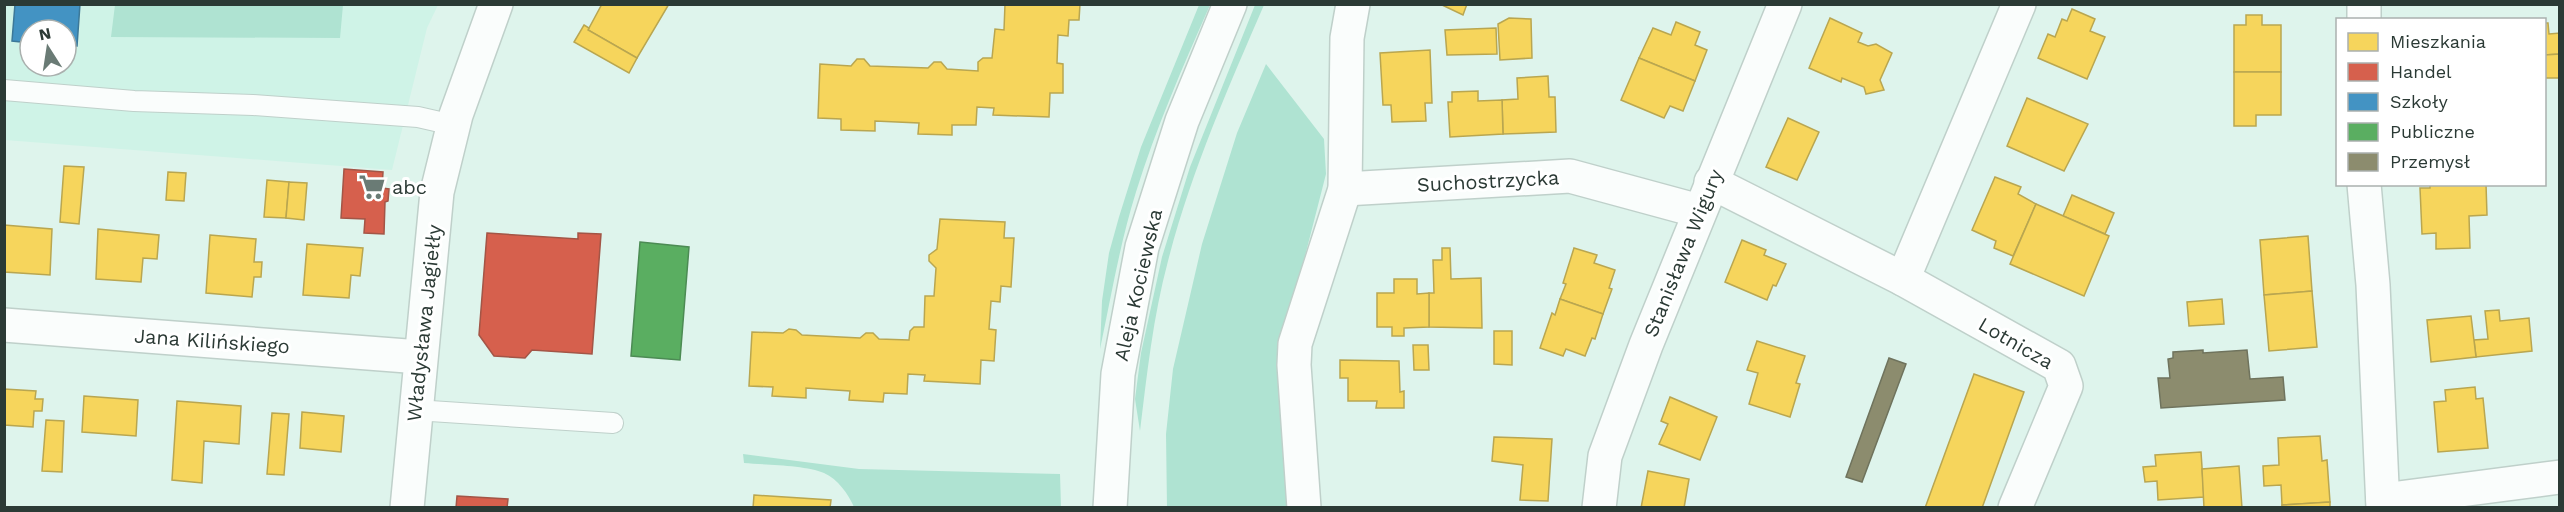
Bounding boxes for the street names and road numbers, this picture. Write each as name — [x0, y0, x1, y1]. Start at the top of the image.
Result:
street label: Suchostrzycka — [1416, 165, 1560, 197]
street label: Stanisława Wigury — [1638, 165, 1728, 340]
street label: Aleja Kociewska — [1109, 207, 1167, 363]
street label: Władysława Jagiełły — [402, 223, 446, 423]
street label: Lotnicza — [1974, 312, 2058, 374]
street label: Jana Kilińskiego — [133, 324, 291, 358]

